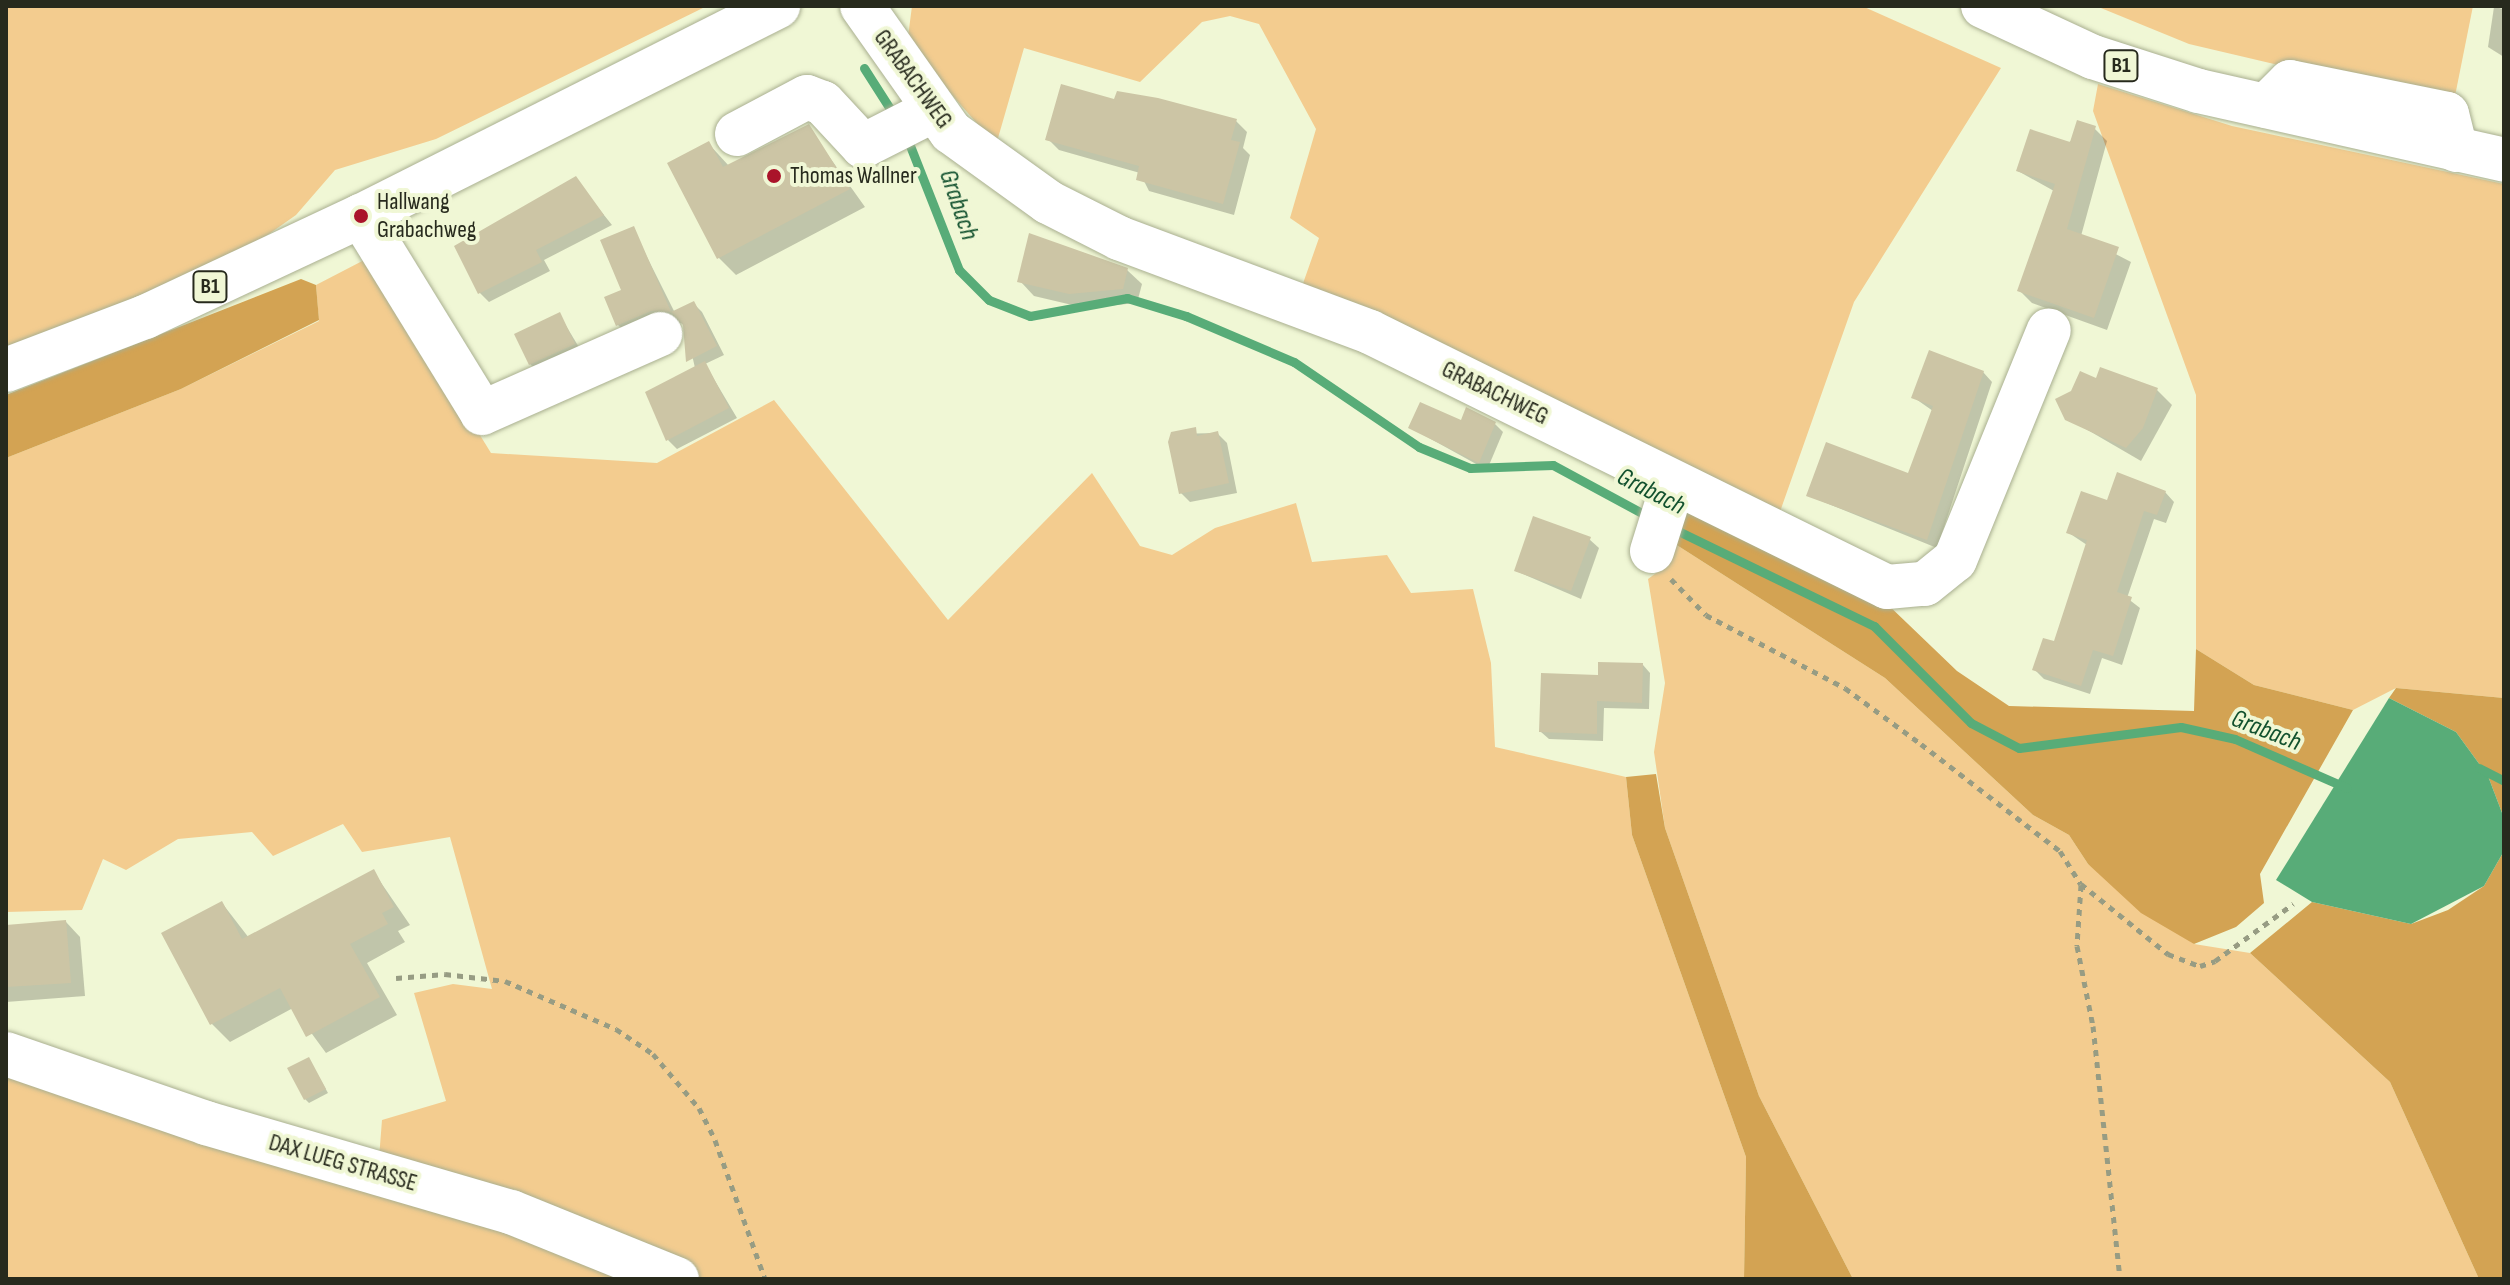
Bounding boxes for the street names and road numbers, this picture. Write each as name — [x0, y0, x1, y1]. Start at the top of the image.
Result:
street label: GRABACHWEG — [868, 24, 958, 134]
road number: B1 — [2103, 48, 2139, 84]
road number: B1 — [192, 269, 228, 305]
street label: GRABACHWEG — [1437, 355, 1553, 431]
street label: DAX LUEG STRASSE — [266, 1128, 420, 1198]

